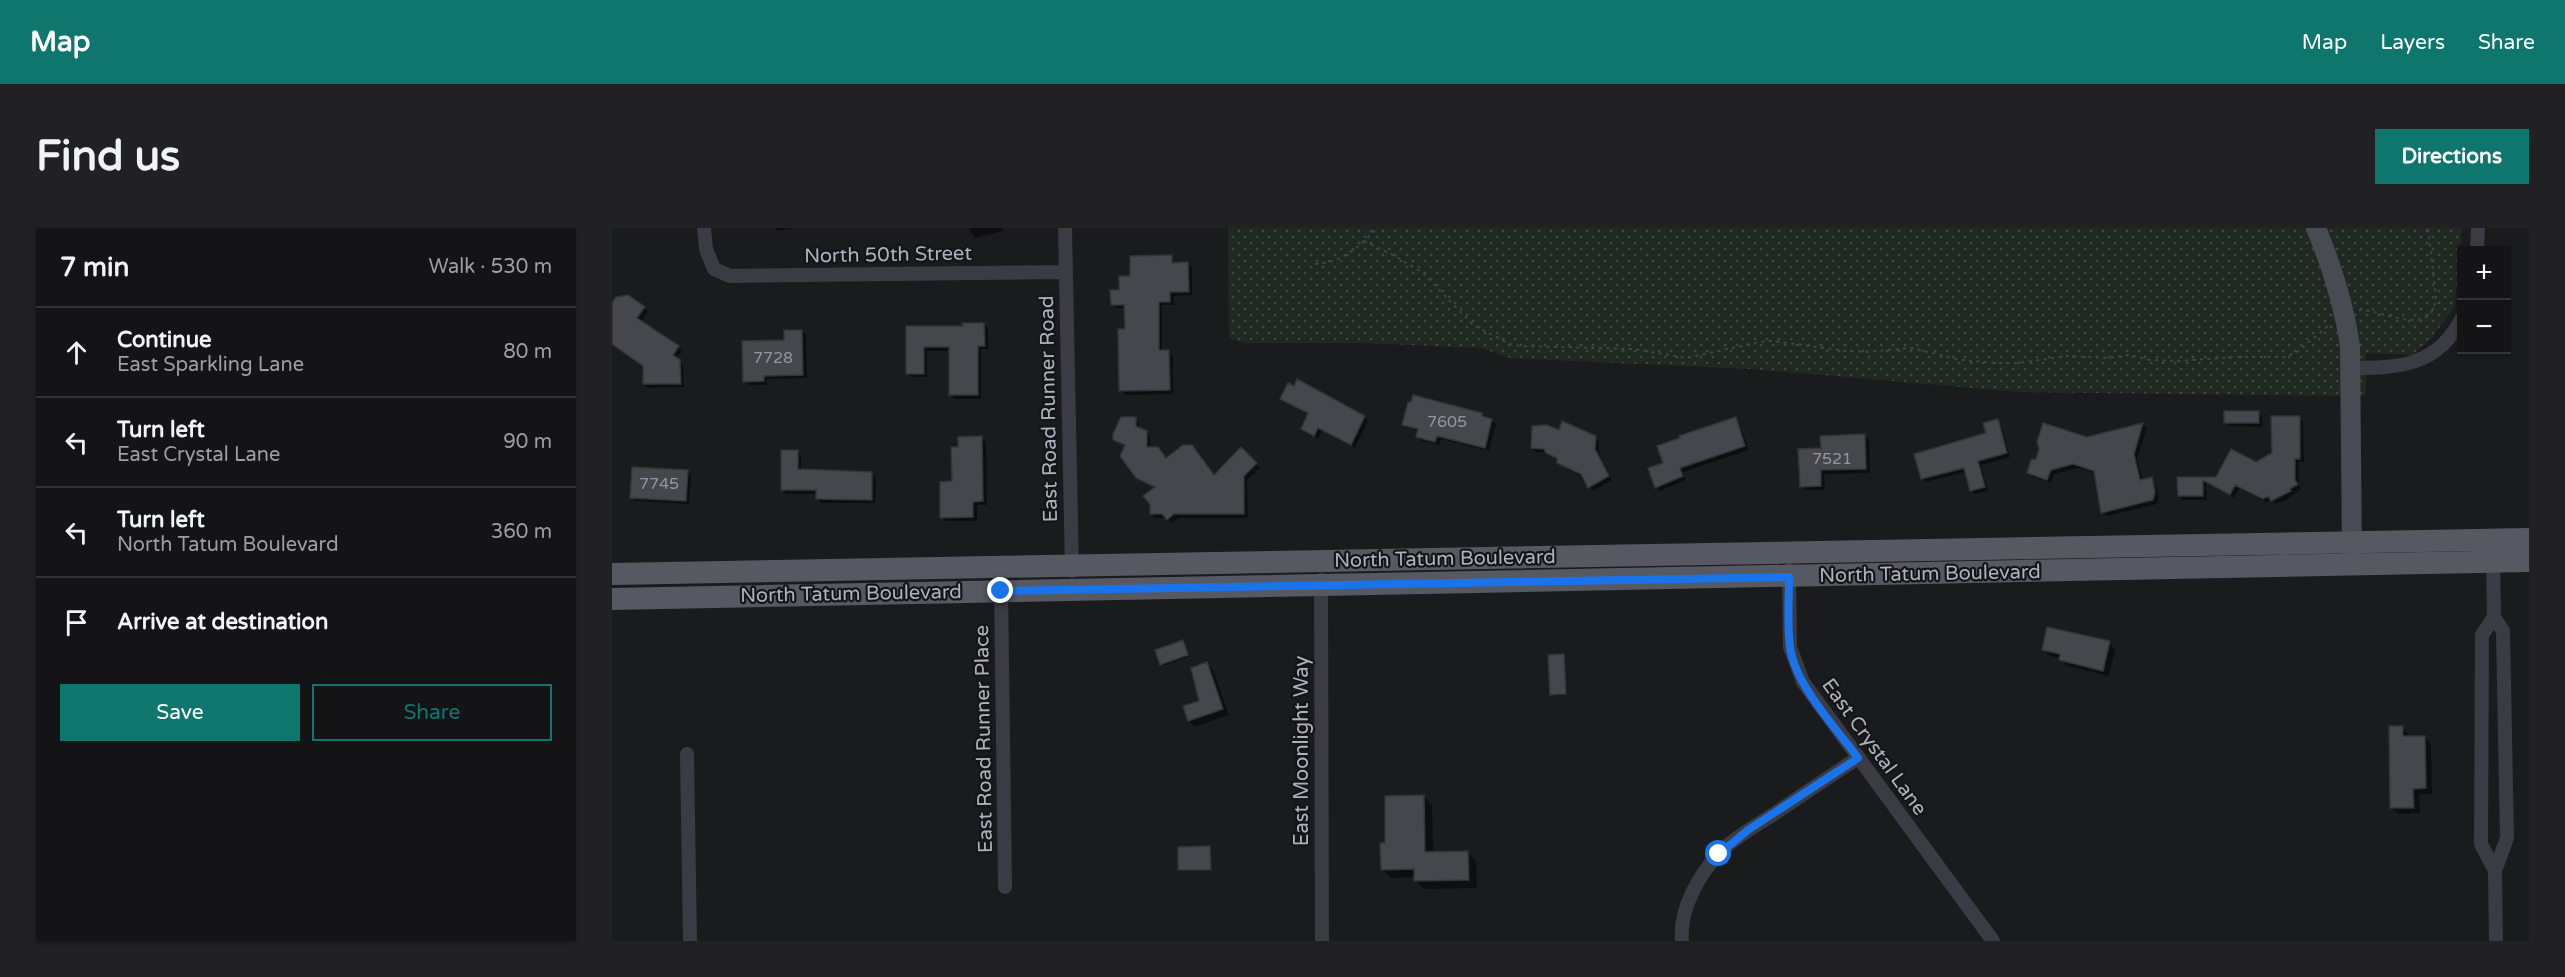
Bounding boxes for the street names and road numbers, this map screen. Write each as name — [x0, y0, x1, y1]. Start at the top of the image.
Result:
street label: North 50th Street — [804, 242, 973, 268]
street label: East Road Runner Road — [1035, 295, 1063, 523]
street label: North Tatum Boulevard — [1334, 545, 1556, 573]
street label: North Tatum Boulevard — [1819, 560, 2041, 588]
street label: North Tatum Boulevard — [740, 580, 962, 608]
street label: East Road Runner Place — [970, 625, 998, 853]
street label: East Moonlight Way — [1290, 656, 1314, 846]
street label: East Crystal Lane — [1816, 674, 1932, 820]

